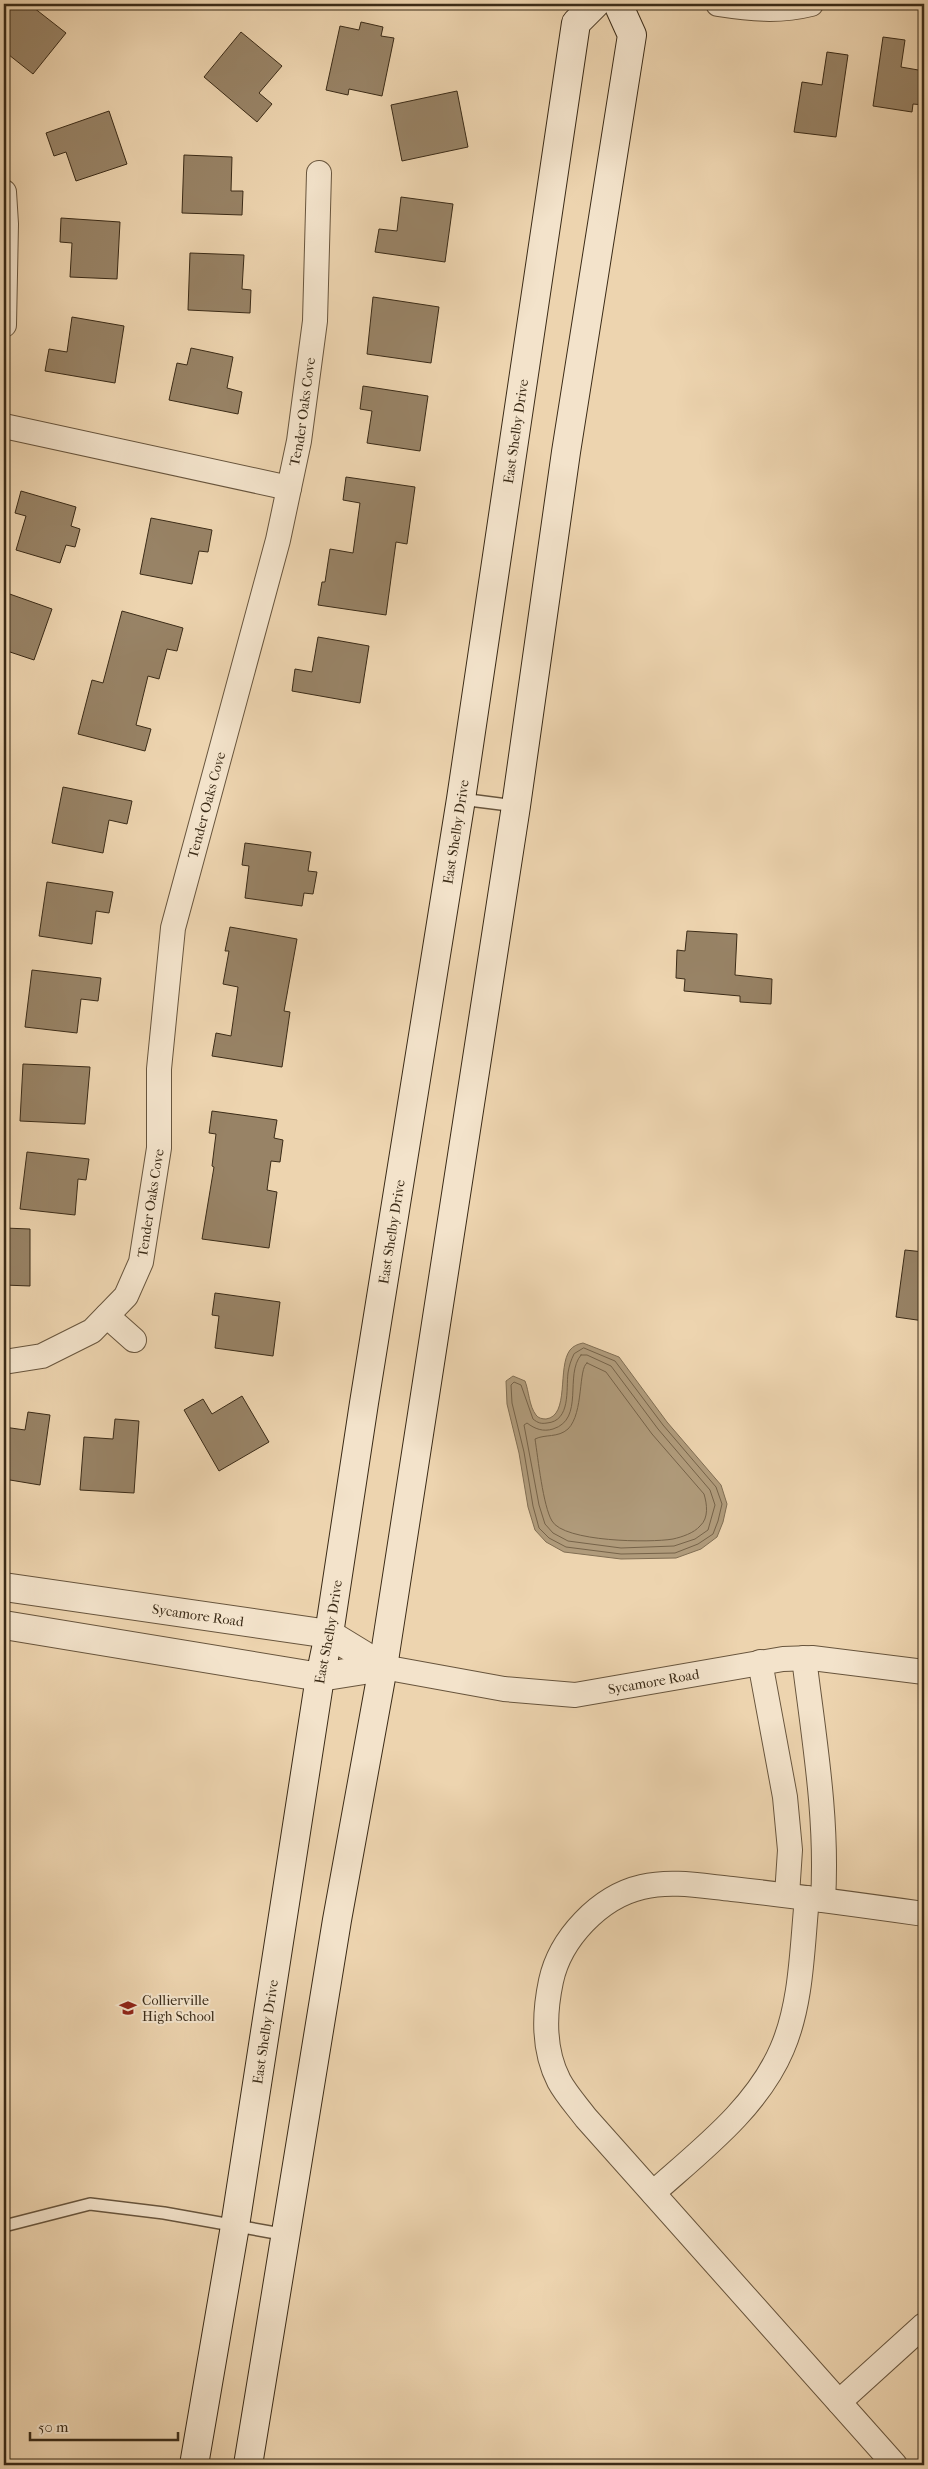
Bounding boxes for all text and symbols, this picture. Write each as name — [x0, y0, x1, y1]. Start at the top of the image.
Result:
street label: Tender Oaks Cove — [285, 356, 319, 468]
street label: East Shelby Drive — [499, 378, 532, 485]
street label: Tender Oaks Cove — [184, 750, 229, 860]
street label: East Shelby Drive — [439, 778, 472, 885]
street label: Tender Oaks Cove — [133, 1147, 167, 1259]
street label: East Shelby Drive — [375, 1178, 408, 1285]
street label: East Shelby Drive — [311, 1578, 346, 1685]
street label: Sycamore Road — [151, 1600, 245, 1630]
street label: Sycamore Road — [607, 1665, 701, 1698]
street label: East Shelby Drive — [249, 1978, 282, 2085]
place label: Collierville High School — [142, 1992, 215, 2025]
school or university icon: Collierville High School — [118, 1998, 138, 2018]
scale bar — [30, 2409, 178, 2441]
text: 50 m — [38, 2418, 69, 2436]

